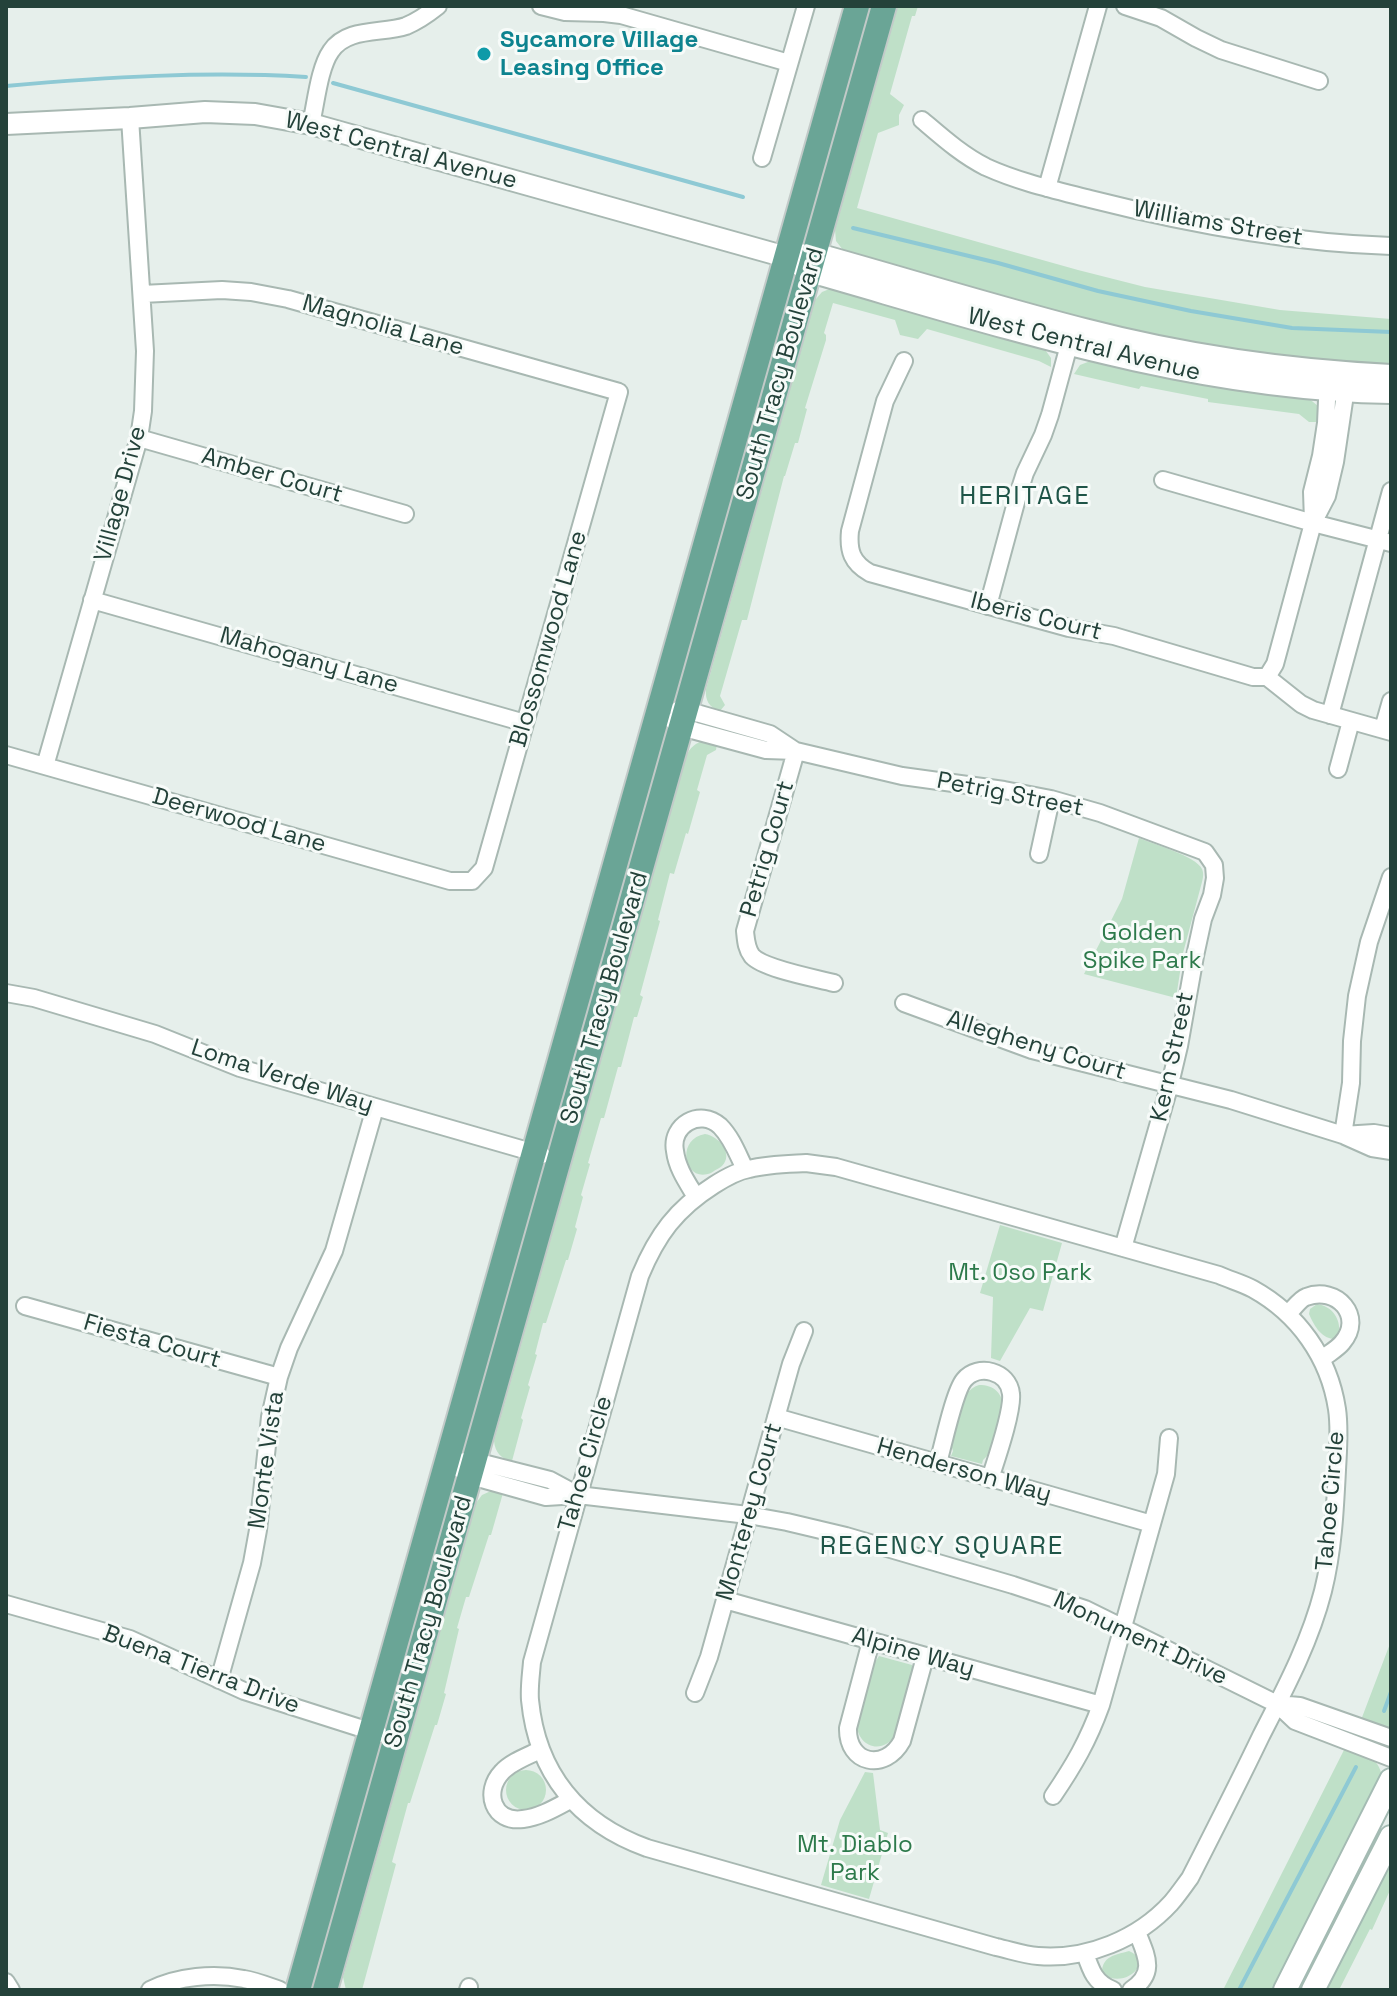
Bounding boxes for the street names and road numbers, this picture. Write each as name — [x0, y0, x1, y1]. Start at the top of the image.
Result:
street label: West Central Avenue — [282, 106, 520, 196]
street label: Williams Street — [1131, 195, 1305, 253]
street label: South Tracy Boulevard — [731, 244, 831, 504]
street label: Magnolia Lane — [299, 289, 467, 363]
street label: West Central Avenue — [965, 302, 1203, 388]
street label: Village Drive — [89, 423, 153, 565]
street label: Amber Court — [198, 442, 346, 510]
street label: Blossomwood Lane — [504, 528, 594, 750]
street label: Iberis Court — [967, 587, 1105, 647]
street label: Mahogany Lane — [216, 622, 402, 700]
street label: Petrig Street — [934, 767, 1086, 823]
street label: Petrig Court — [735, 778, 801, 920]
street label: Deerwood Lane — [149, 782, 329, 860]
street label: South Tracy Boulevard — [555, 868, 655, 1128]
street label: Kern Street — [1145, 990, 1201, 1124]
street label: Allegheny Court — [943, 1005, 1129, 1087]
street label: Loma Verde Way — [187, 1034, 377, 1120]
street label: Fiesta Court — [80, 1309, 224, 1375]
street label: Monte Vista — [243, 1389, 291, 1531]
street label: Tahoe Circle — [553, 1393, 619, 1535]
street label: Monterey Court — [711, 1420, 789, 1604]
street label: Tahoe Circle — [1311, 1430, 1351, 1572]
street label: Henderson Way — [873, 1432, 1055, 1510]
street label: South Tracy Boulevard — [379, 1492, 479, 1752]
street label: Monument Drive — [1048, 1586, 1232, 1692]
street label: Buena Tierra Drive — [98, 1619, 304, 1721]
street label: Alpine Way — [848, 1622, 978, 1684]

